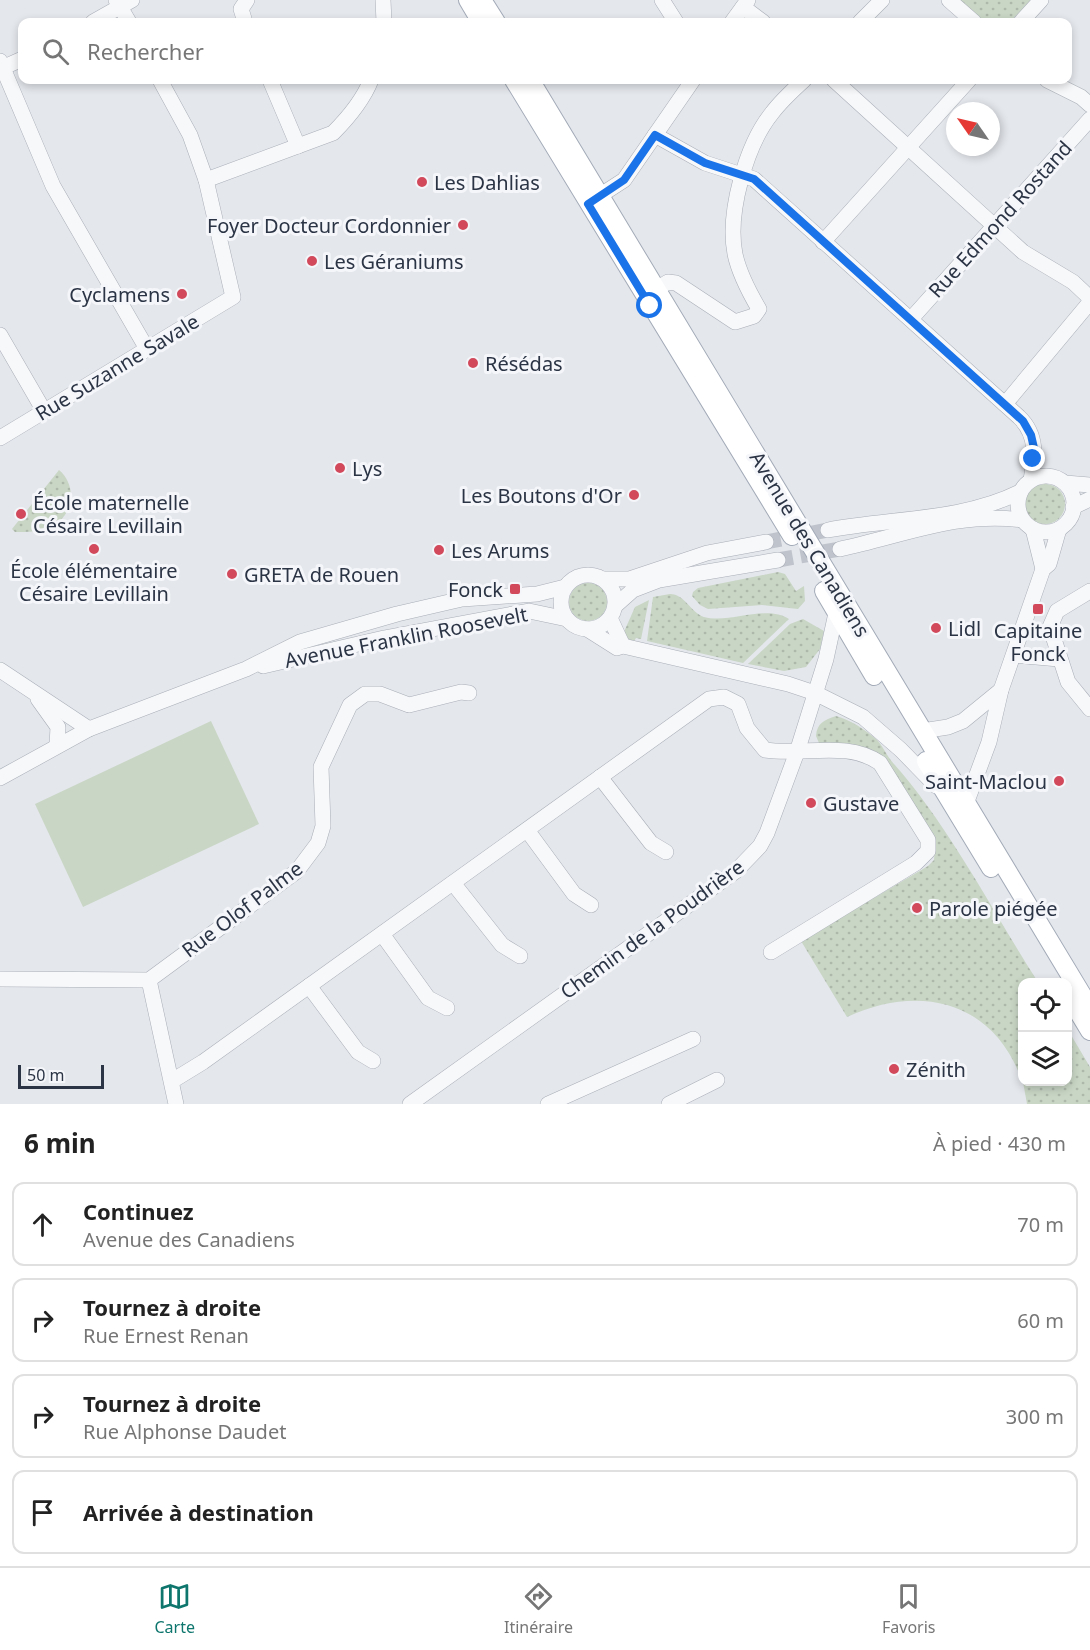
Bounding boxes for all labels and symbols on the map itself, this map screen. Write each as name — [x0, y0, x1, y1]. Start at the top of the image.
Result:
north arrow — [946, 102, 1000, 156]
street label: Rue Edmond Rostand — [922, 135, 1078, 303]
place label: Les Dahlias — [434, 169, 540, 196]
marker: Les Dahlias — [415, 175, 429, 189]
place label: Foyer Docteur Cordonnier — [207, 212, 451, 239]
marker: Foyer Docteur Cordonnier — [456, 218, 470, 232]
place label: Les Géraniums — [324, 248, 464, 275]
marker: Les Géraniums — [305, 254, 319, 268]
place label: Cyclamens — [69, 281, 170, 308]
marker: Cyclamens — [175, 287, 189, 301]
route start — [636, 292, 662, 318]
street label: Rue Suzanne Savale — [30, 307, 204, 427]
place label: Résédas — [485, 350, 563, 377]
marker: Résédas — [466, 356, 480, 370]
route end — [1019, 445, 1045, 471]
street label: Avenue des Canadiens — [744, 446, 876, 642]
place label: Lys — [352, 455, 382, 482]
marker: Lys — [333, 461, 347, 475]
place label: Les Boutons d'Or — [461, 482, 622, 509]
marker: Les Boutons d'Or — [627, 488, 641, 502]
place label: École maternelle Césaire Levillain — [33, 489, 189, 539]
marker: École maternelle Césaire Levillain — [14, 507, 28, 521]
place label: Les Arums — [451, 537, 549, 564]
marker: École élémentaire Césaire Levillain — [87, 542, 101, 556]
marker: Les Arums — [432, 543, 446, 557]
place label: École élémentaire Césaire Levillain — [10, 557, 178, 607]
place label: GRETA de Rouen — [244, 561, 399, 588]
marker: GRETA de Rouen — [225, 567, 239, 581]
place label: Fonck — [448, 576, 503, 603]
marker: Fonck — [508, 582, 522, 596]
street label: Avenue Franklin Roosevelt — [282, 600, 530, 674]
marker: Capitaine Fonck — [1031, 602, 1045, 616]
place label: Lidl — [948, 615, 981, 642]
place label: Capitaine Fonck — [994, 617, 1082, 667]
marker: Lidl — [929, 621, 943, 635]
place label: Saint-Maclou — [925, 768, 1047, 795]
marker: Saint-Maclou — [1052, 774, 1066, 788]
place label: Gustave — [823, 790, 899, 817]
marker: Gustave — [804, 796, 818, 810]
street label: Chemin de la Poudrière — [555, 853, 749, 1005]
street label: Rue Olof Palme — [176, 855, 308, 963]
place label: Parole piégée — [929, 895, 1058, 922]
marker: Parole piégée — [910, 901, 924, 915]
place label: Zénith — [906, 1056, 966, 1083]
scale bar — [18, 1062, 104, 1090]
marker: Zénith — [887, 1062, 901, 1076]

